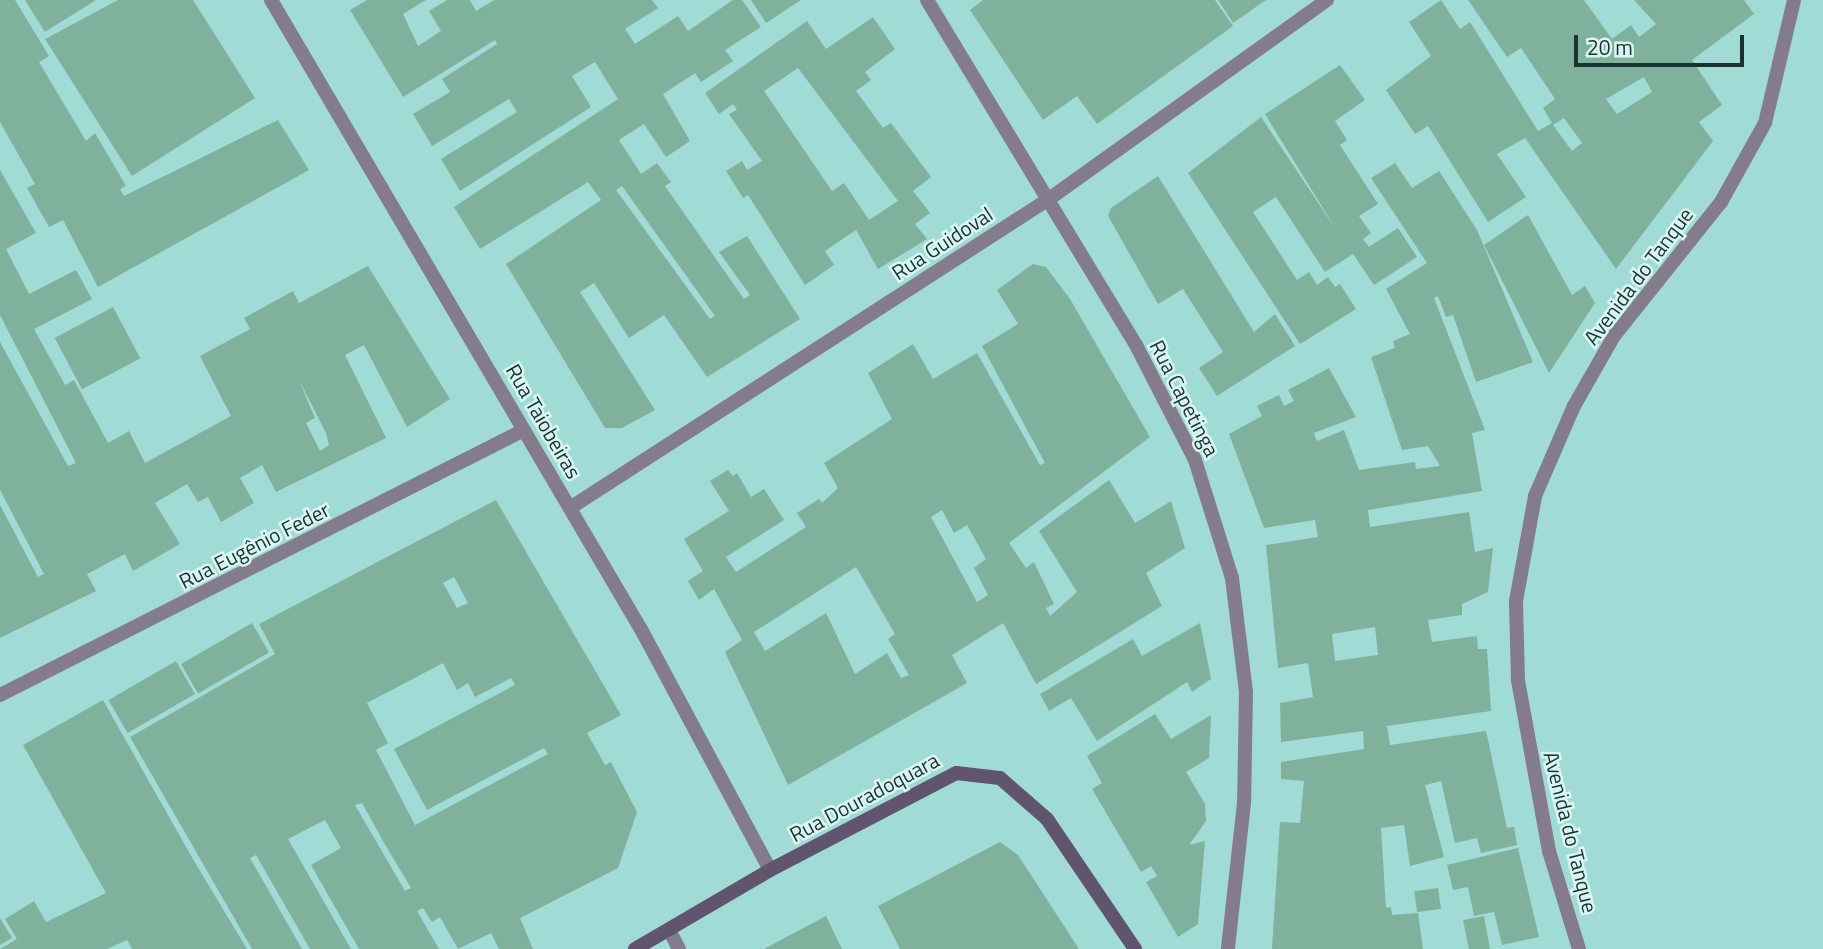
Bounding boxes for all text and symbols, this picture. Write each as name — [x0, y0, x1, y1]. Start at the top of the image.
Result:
scale bar — [1578, 21, 1748, 65]
text: 20 m — [1587, 31, 1633, 63]
street label: Rua Guidoval — [887, 201, 997, 285]
street label: Avenida do Tanque — [1578, 202, 1698, 350]
street label: Rua Capetinga — [1145, 336, 1225, 460]
street label: Rua Taiobeiras — [501, 359, 587, 483]
street label: Rua Eugênio Feder — [175, 496, 333, 594]
street label: Rua Douradoquara — [785, 747, 943, 847]
street label: Avenida do Tanque — [1539, 749, 1603, 915]

